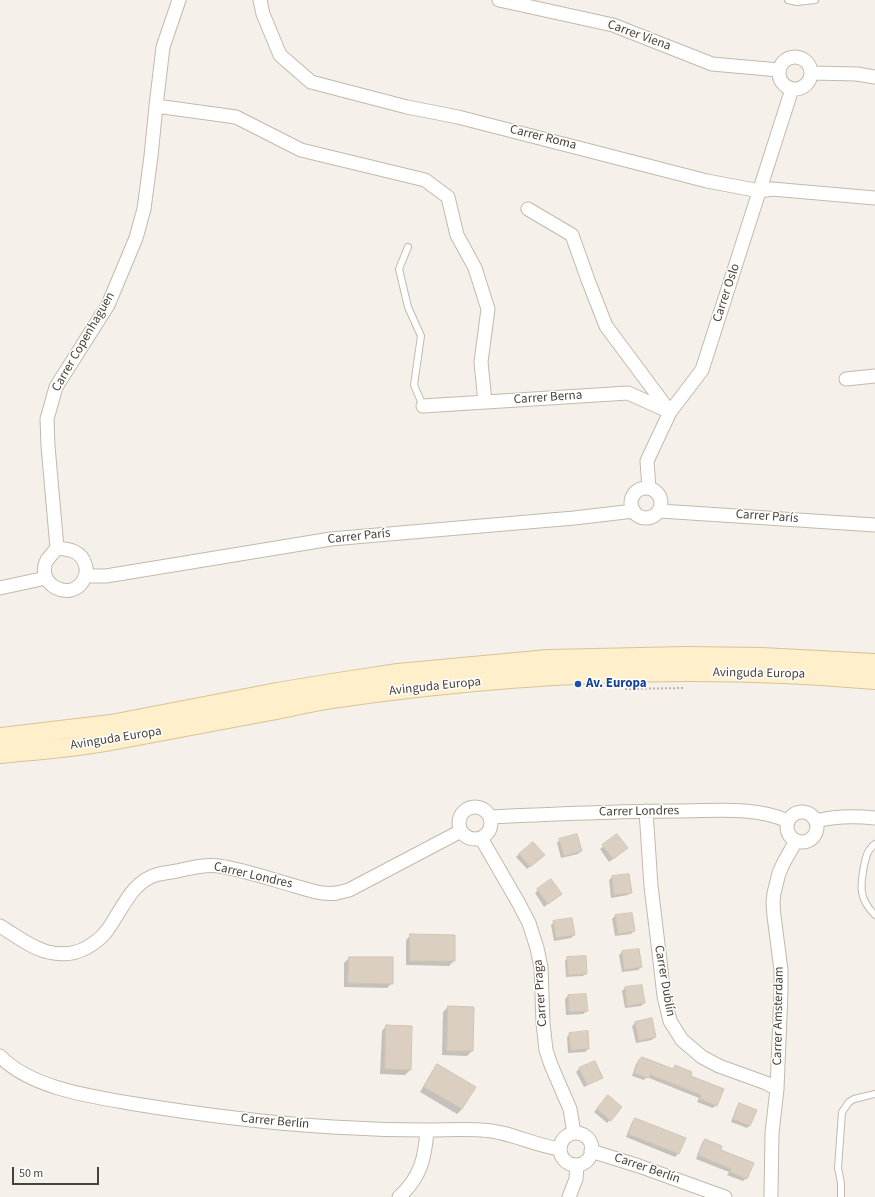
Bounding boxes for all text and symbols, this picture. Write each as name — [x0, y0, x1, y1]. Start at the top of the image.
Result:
street label: Carrer Viena — [605, 17, 673, 55]
street label: Carrer Roma — [508, 122, 578, 154]
street label: Carrer Oslo — [710, 262, 744, 324]
street label: Carrer Copenhaguen — [49, 289, 119, 395]
street label: Carrer Berna — [513, 388, 583, 408]
street label: Carrer París — [735, 507, 799, 527]
street label: Carrer París — [327, 526, 391, 548]
street label: Avinguda Europa — [713, 665, 805, 683]
street label: Avinguda Europa — [388, 674, 482, 700]
place label: Av. Europa — [586, 676, 647, 692]
marker: Av. Europa — [573, 679, 583, 689]
street label: Avinguda Europa — [69, 724, 163, 754]
street label: Carrer Londres — [599, 804, 679, 820]
street label: Carrer Londres — [212, 859, 294, 893]
street label: Carrer Dublín — [650, 944, 678, 1018]
street label: Carrer Praga — [531, 959, 551, 1027]
street label: Carrer Amsterdam — [770, 966, 788, 1066]
street label: Carrer Berlín — [240, 1111, 310, 1133]
street label: Carrer Berlín — [612, 1150, 682, 1188]
scale bar — [14, 1159, 101, 1185]
text: 50 m — [19, 1165, 43, 1182]

